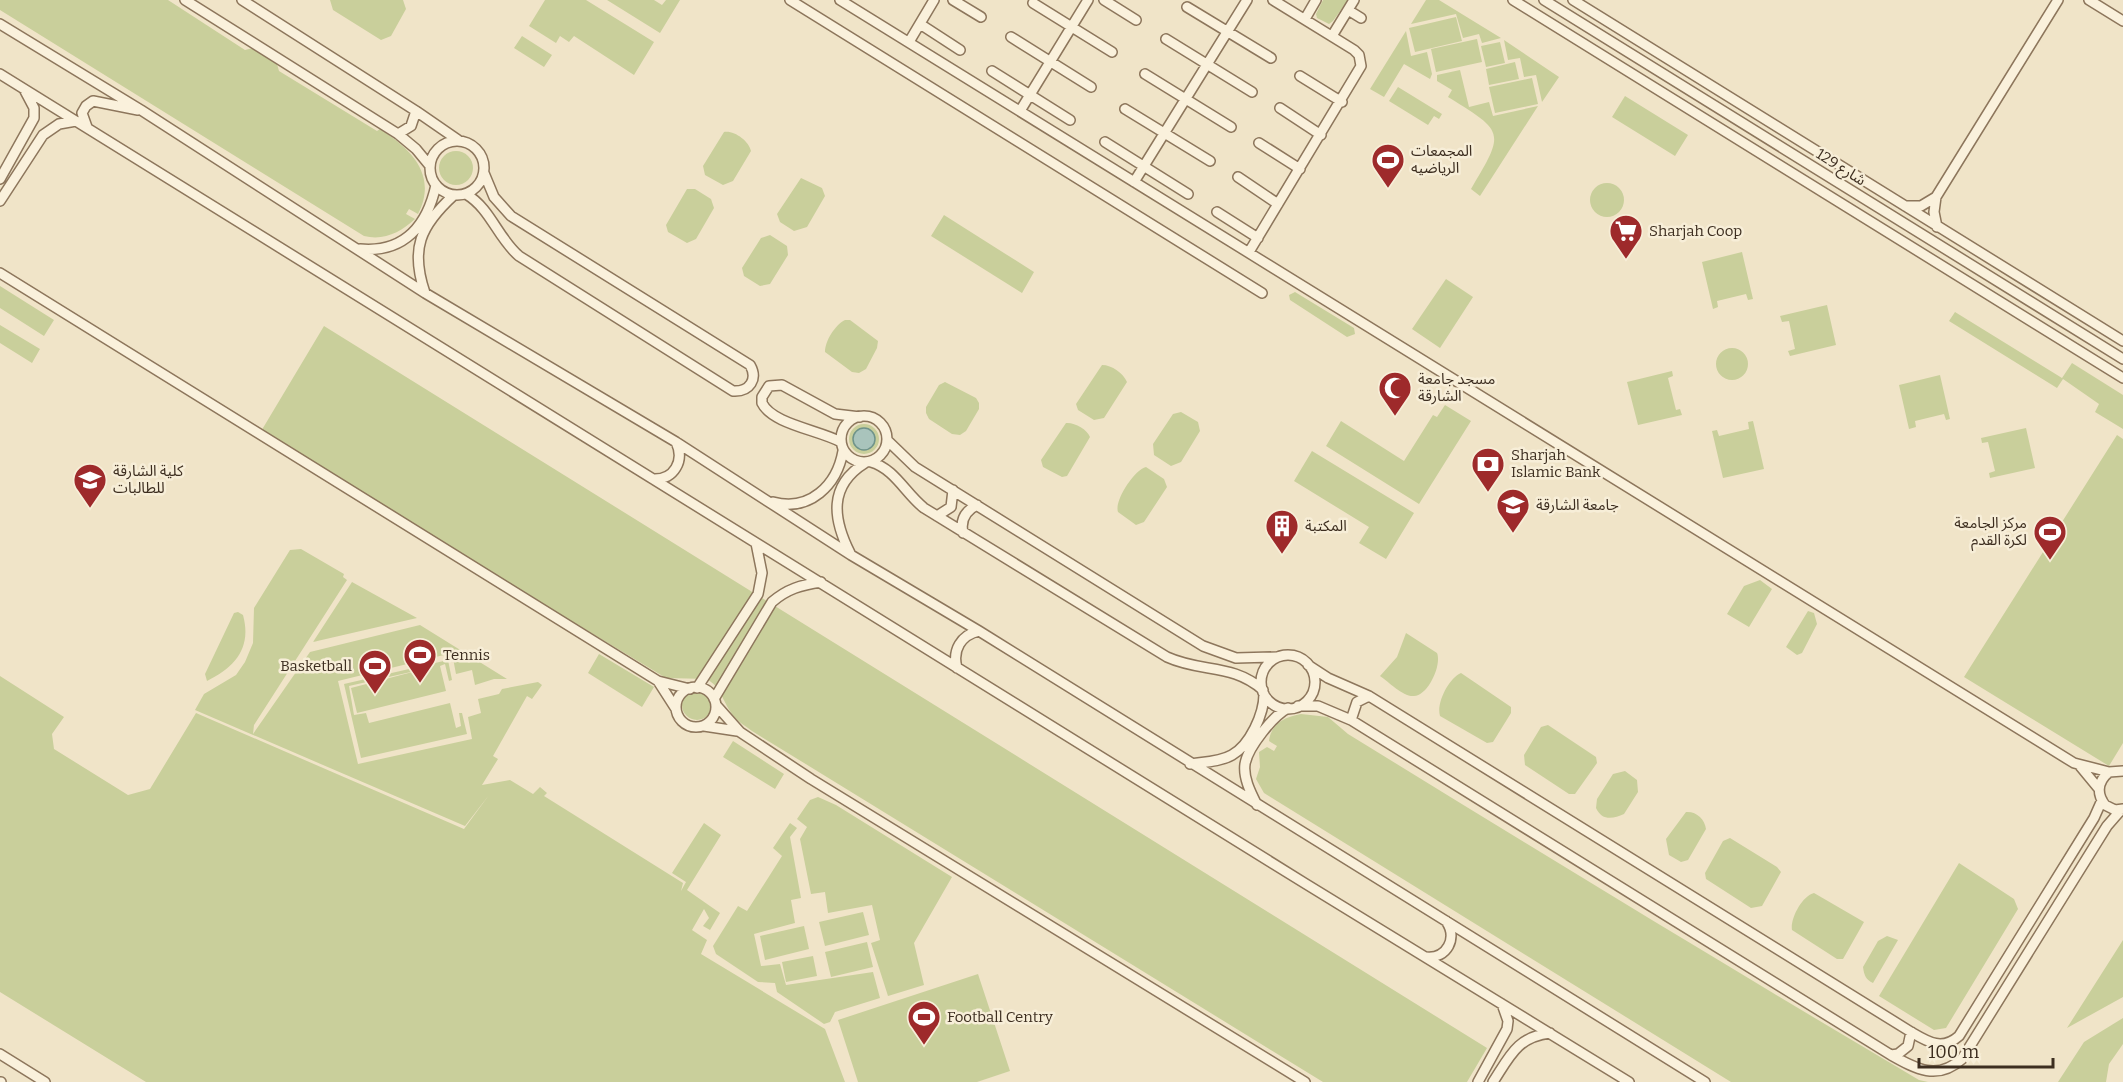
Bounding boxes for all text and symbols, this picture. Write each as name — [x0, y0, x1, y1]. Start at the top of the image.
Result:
sports icon: المجمعات الرياضيه — [1370, 142, 1406, 189]
place label: المجمعات الرياضيه — [1411, 142, 1472, 177]
street label: شارع 129 — [1811, 145, 1869, 192]
supermarket icon: Sharjah Coop — [1608, 213, 1644, 260]
place label: Sharjah Coop — [1649, 222, 1742, 240]
mosque icon: مسجد جامعة الشارقة — [1377, 370, 1413, 417]
place label: مسجد جامعة الشارقة — [1418, 370, 1495, 405]
bank icon: Sharjah Islamic Bank — [1470, 446, 1506, 493]
place label: Sharjah Islamic Bank — [1511, 446, 1601, 481]
school or university icon: كلية الشارقة للطالبات — [72, 462, 108, 509]
place label: كلية الشارقة للطالبات — [113, 462, 184, 497]
school or university icon: جامعة الشارقة — [1495, 487, 1531, 534]
place label: جامعة الشارقة — [1536, 496, 1619, 514]
building icon: المكتبة — [1264, 508, 1300, 555]
place label: مركز الجامعة لكرة القدم — [1954, 514, 2027, 551]
sports icon: مركز الجامعة لكرة القدم — [2032, 514, 2068, 561]
place label: المكتبة — [1305, 517, 1347, 535]
sports icon: Tennis — [402, 637, 438, 684]
place label: Tennis — [443, 646, 490, 664]
sports icon: Basketball — [357, 648, 393, 695]
place label: Basketball — [280, 657, 352, 675]
sports icon: Football Centry — [906, 999, 942, 1046]
place label: Football Centry — [947, 1008, 1053, 1026]
scale bar — [1919, 1031, 2052, 1069]
text: 100 m — [1928, 1041, 1979, 1063]

